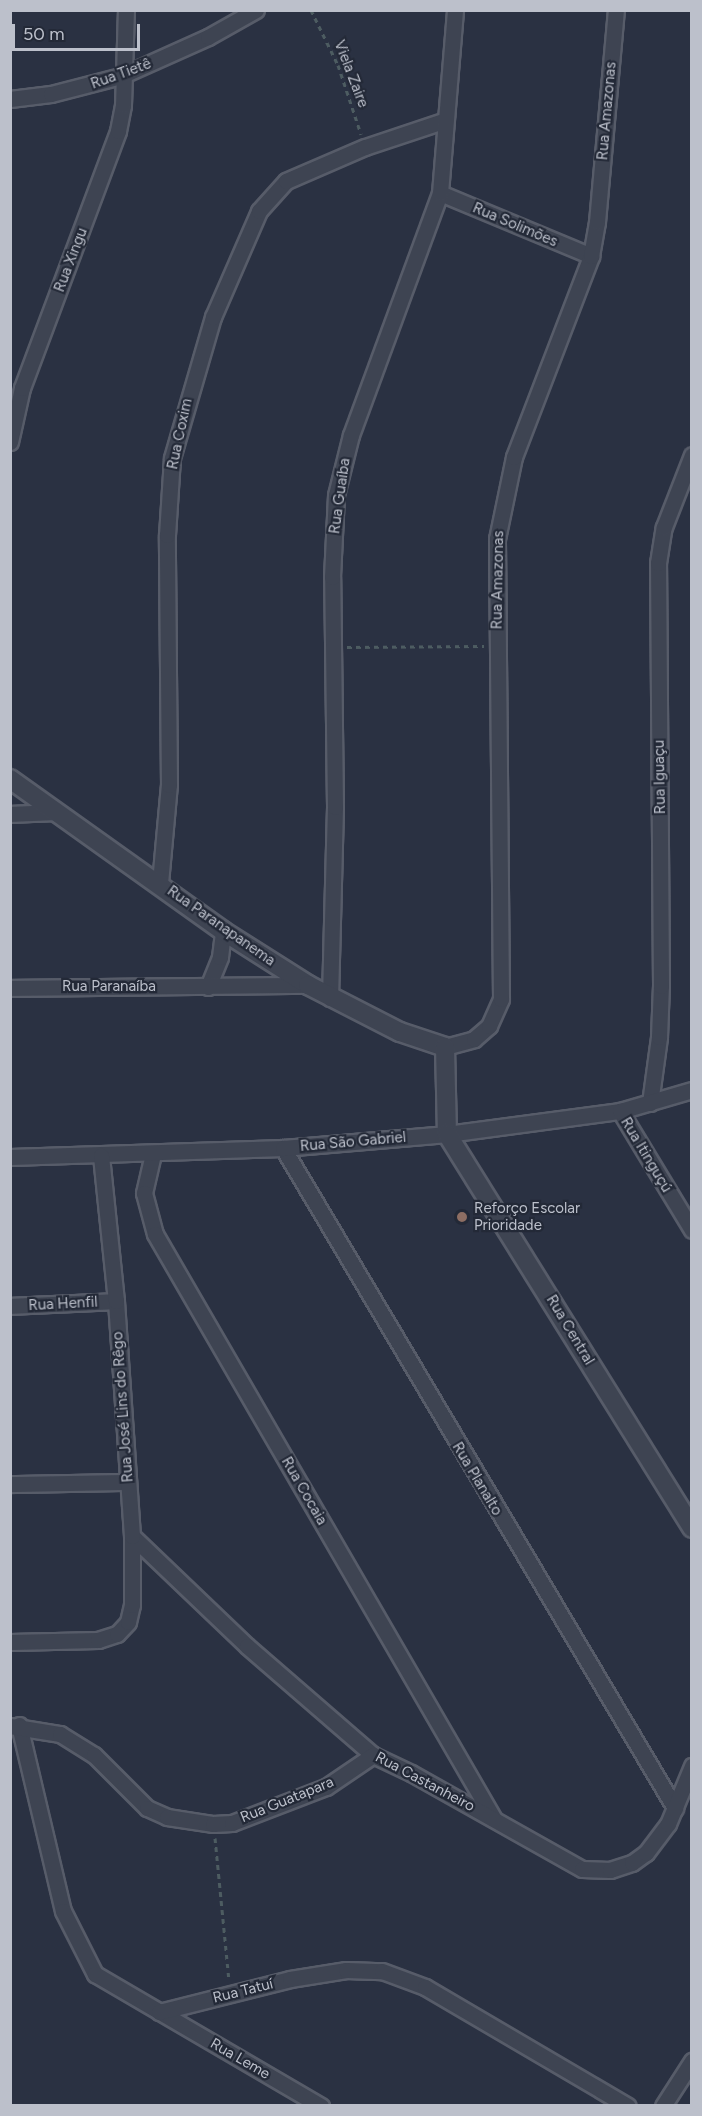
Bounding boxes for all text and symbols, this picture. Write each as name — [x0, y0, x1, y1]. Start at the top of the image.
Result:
scale bar — [15, 12, 142, 50]
text: 50 m — [23, 23, 65, 45]
street label: Viela Zaire — [330, 38, 372, 110]
street label: Rua Tietê — [88, 55, 154, 93]
street label: Rua Amazonas — [594, 61, 620, 161]
street label: Rua Solimões — [470, 199, 560, 251]
street label: Rua Xingu — [51, 225, 91, 295]
street label: Rua Coxim — [164, 397, 196, 471]
street label: Rua Guaíba — [326, 457, 354, 535]
street label: Rua Amazonas — [488, 530, 508, 630]
street label: Rua Iguaçu — [650, 740, 670, 814]
street label: Rua Paranapanema — [164, 882, 278, 970]
street label: Rua Paranaíba — [62, 978, 156, 996]
street label: Rua Itinguçú — [617, 1114, 675, 1196]
street label: Rua São Gabriel — [299, 1128, 407, 1156]
place label: Reforço Escolar Prioridade — [474, 1199, 580, 1234]
marker: Reforço Escolar Prioridade — [455, 1210, 469, 1224]
street label: Rua Central — [542, 1292, 598, 1368]
street label: Rua Henfil — [28, 1293, 98, 1315]
street label: Rua José Lins do Rêgo — [109, 1331, 137, 1483]
street label: Rua Planalto — [448, 1439, 506, 1519]
street label: Rua Cocaia — [277, 1454, 331, 1528]
street label: Rua Castanheiro — [372, 1748, 478, 1816]
street label: Rua Guatapara — [238, 1773, 336, 1827]
street label: Rua Tatuí — [211, 1975, 275, 2007]
street label: Rua Leme — [207, 2035, 273, 2083]

